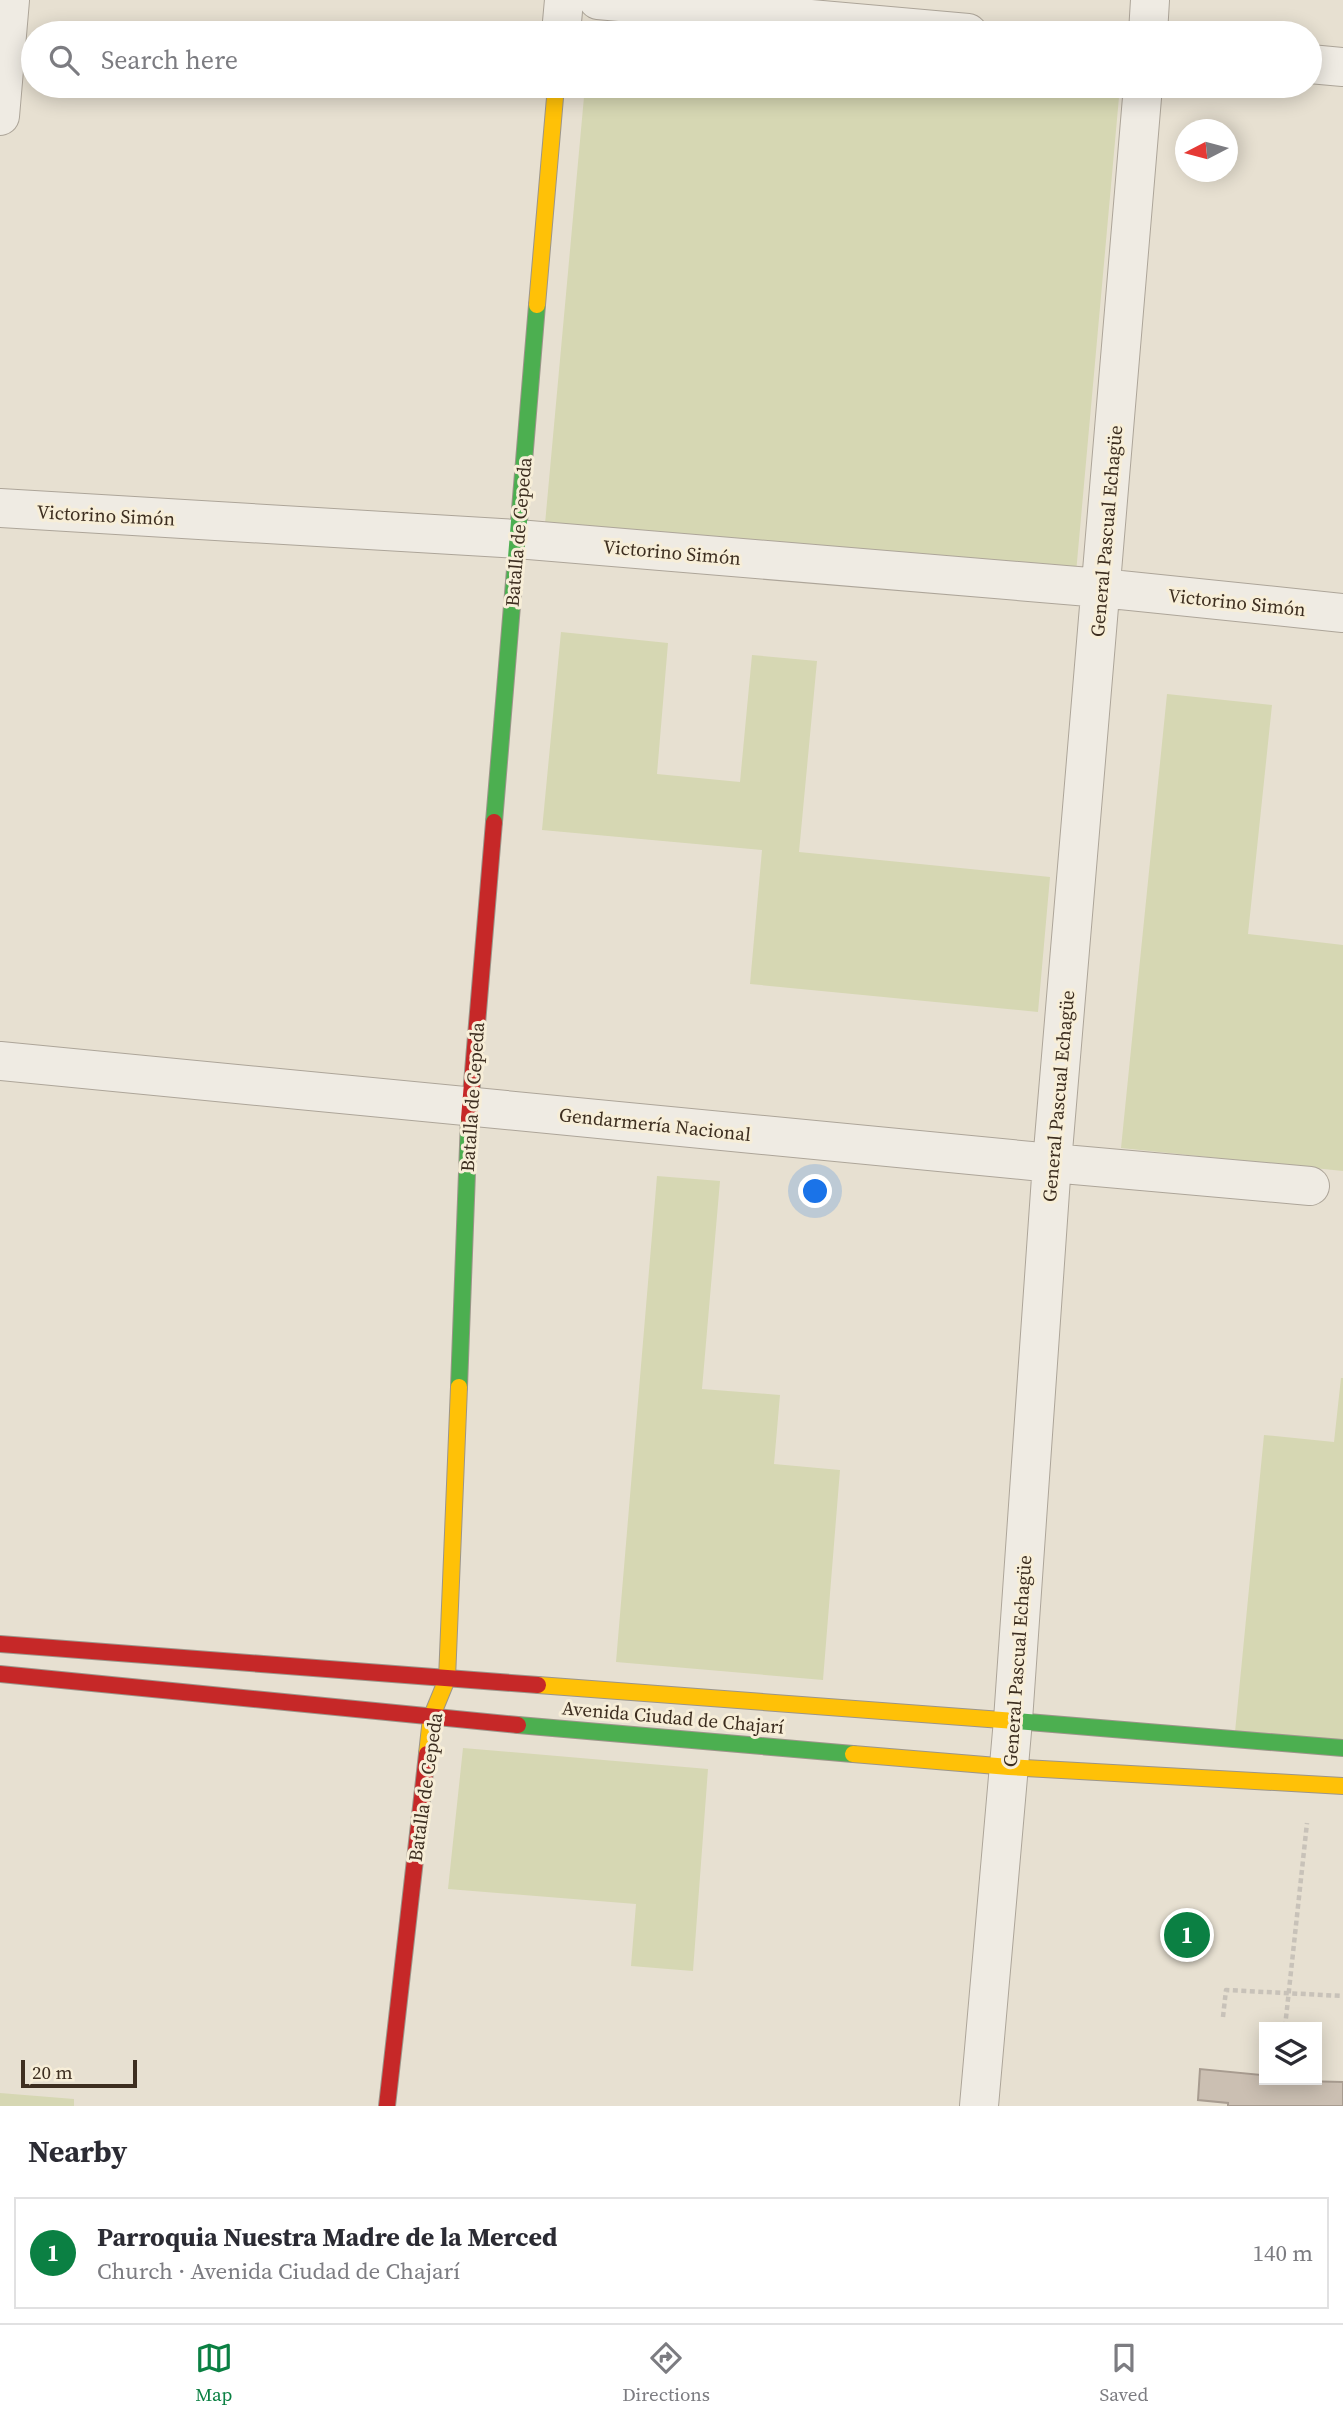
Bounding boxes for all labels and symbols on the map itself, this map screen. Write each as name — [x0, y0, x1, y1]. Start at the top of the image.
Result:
north arrow — [1175, 119, 1238, 182]
street label: General Pascual Echagüe — [1084, 424, 1128, 638]
street label: Batalla de Cepeda — [499, 456, 538, 608]
street label: Victorino Simón — [36, 498, 176, 532]
street label: Victorino Simón — [602, 533, 742, 571]
street label: Victorino Simón — [1167, 582, 1307, 622]
street label: General Pascual Echagüe — [1036, 989, 1080, 1203]
street label: Batalla de Cepeda — [454, 1021, 490, 1173]
street label: Gendarmería Nacional — [558, 1101, 752, 1147]
your location — [798, 1174, 832, 1208]
street label: General Pascual Echagüe — [997, 1554, 1037, 1768]
street label: Avenida Ciudad de Chajarí — [561, 1694, 785, 1740]
street label: Batalla de Cepeda — [402, 1711, 448, 1863]
pin: 1 — [1164, 1909, 1210, 1961]
scale bar — [21, 2057, 136, 2089]

